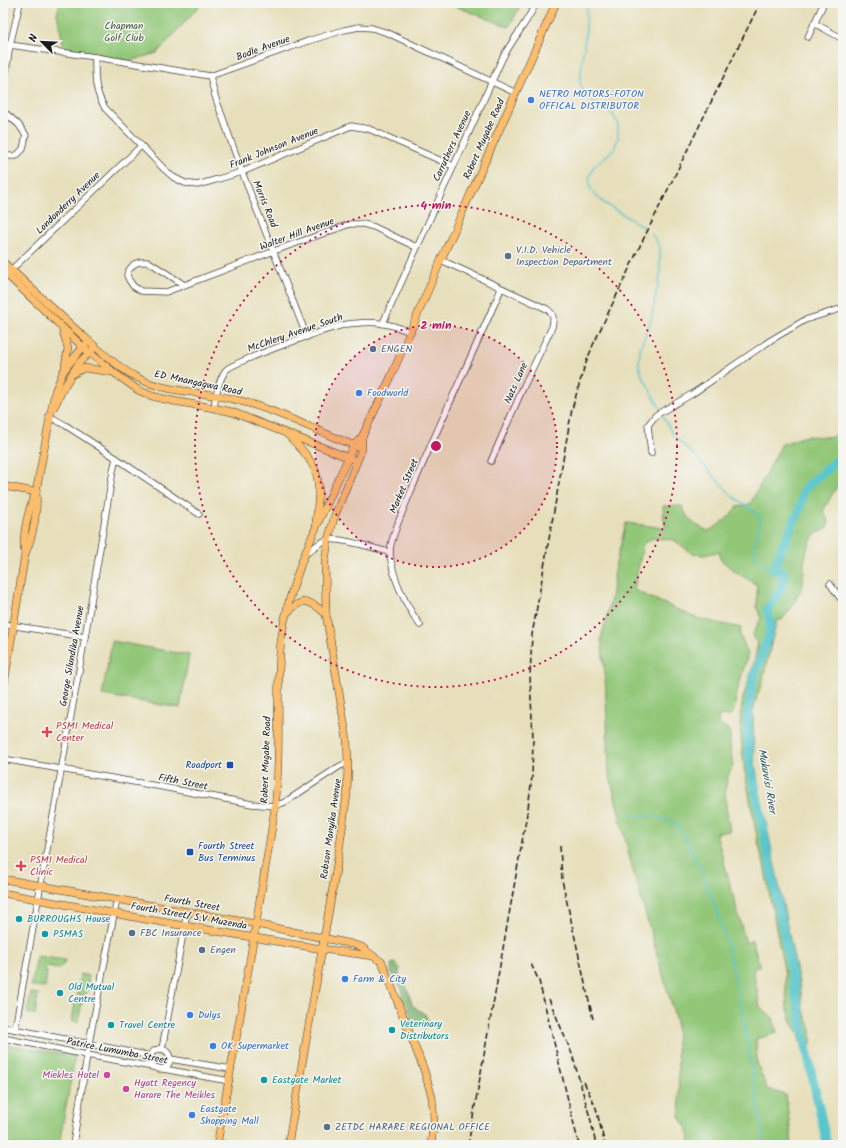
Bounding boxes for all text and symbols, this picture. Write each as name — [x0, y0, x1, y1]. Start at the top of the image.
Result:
park label: Chapman Golf Club — [104, 18, 144, 46]
north arrow — [22, 22, 62, 62]
text: N — [24, 31, 43, 45]
street label: Bodle Avenue — [234, 31, 293, 65]
place label: NETRO MOTORS-FOTON OFFICAL DISTRIBUTOR — [539, 86, 644, 114]
street label: Robert Mugabe Road — [459, 95, 509, 182]
marker: NETRO MOTORS-FOTON OFFICAL DISTRIBUTOR — [526, 95, 536, 105]
street label: Carruthers Avenue — [429, 107, 476, 184]
street label: Frank Johnson Avenue — [227, 123, 321, 173]
street label: Londonderry Avenue — [32, 168, 104, 238]
street label: Morris Road — [248, 178, 282, 231]
text: 4 min — [421, 196, 452, 215]
street label: Walter Hill Avenue — [258, 213, 337, 255]
place label: V.I.D. Vehicle Inspection Department — [516, 242, 612, 270]
marker: V.I.D. Vehicle Inspection Department — [503, 251, 513, 261]
street label: McChlery Avenue South — [245, 309, 345, 357]
text: 2 min — [420, 316, 452, 335]
place label: ENGEN — [381, 341, 413, 357]
marker: ENGEN — [368, 344, 378, 354]
street label: Nats Lane — [500, 359, 532, 406]
street label: ED Mnangagwa Road — [153, 366, 244, 400]
place label: Foodworld — [367, 385, 409, 401]
marker: Foodworld — [354, 388, 364, 398]
centre of rings — [429, 439, 443, 453]
street label: Market Street — [385, 456, 423, 516]
street label: George Silundika Avenue — [55, 604, 89, 708]
street label: Robert Mugabe Road — [256, 715, 276, 804]
place label: PSMI Medical Center — [56, 718, 114, 746]
marker: PSMI Medical Center — [41, 726, 53, 738]
water label: Mukuvisi River — [752, 747, 782, 817]
place label: Roadport — [185, 757, 222, 773]
marker: Roadport — [225, 760, 235, 770]
street label: Fifth Street — [157, 769, 209, 795]
street label: Robson Manyika Avenue — [316, 777, 346, 880]
place label: Fourth Street Bus Terminus — [198, 838, 256, 866]
marker: Fourth Street Bus Terminus — [185, 847, 195, 857]
place label: PSMI Medical Clinic — [30, 852, 88, 880]
marker: PSMI Medical Clinic — [15, 860, 27, 872]
street label: Fourth Street — [163, 890, 221, 916]
street label: Fourth Street/ S.V Muzenda — [130, 898, 249, 934]
place label: BURROUGHS House — [27, 911, 111, 927]
marker: BURROUGHS House — [14, 914, 24, 924]
place label: FBC Insurance — [140, 925, 202, 941]
place label: PSMAS — [53, 926, 84, 942]
marker: FBC Insurance — [127, 928, 137, 938]
marker: PSMAS — [40, 929, 50, 939]
place label: Engen — [210, 942, 236, 958]
marker: Engen — [197, 945, 207, 955]
place label: Farm & City — [353, 971, 406, 987]
marker: Farm & City — [340, 974, 350, 984]
place label: Old Mutual Centre — [68, 979, 115, 1007]
marker: Old Mutual Centre — [55, 988, 65, 998]
place label: Dulys — [198, 1007, 221, 1023]
marker: Dulys — [185, 1010, 195, 1020]
place label: Veterinary Distributors — [400, 1016, 449, 1044]
place label: Travel Centre — [119, 1017, 176, 1033]
marker: Travel Centre — [106, 1020, 116, 1030]
marker: Veterinary Distributors — [387, 1025, 397, 1035]
street label: Patrice Lumumba Street — [65, 1033, 169, 1069]
place label: OK Supermarket — [221, 1038, 289, 1054]
marker: OK Supermarket — [208, 1041, 218, 1051]
place label: Miekles Hotel — [42, 1067, 100, 1083]
marker: Miekles Hotel — [102, 1070, 112, 1080]
place label: Eastgate Market — [272, 1072, 342, 1088]
place label: Hyatt Regency Harare The Meikles — [134, 1075, 216, 1103]
marker: Eastgate Market — [259, 1075, 269, 1085]
marker: Hyatt Regency Harare The Meikles — [121, 1084, 131, 1094]
place label: Eastgate Shopping Mall — [200, 1101, 259, 1129]
marker: Eastgate Shopping Mall — [187, 1110, 197, 1120]
place label: ZETDC HARARE REGIONAL OFFICE — [335, 1119, 491, 1135]
marker: ZETDC HARARE REGIONAL OFFICE — [322, 1122, 332, 1132]

